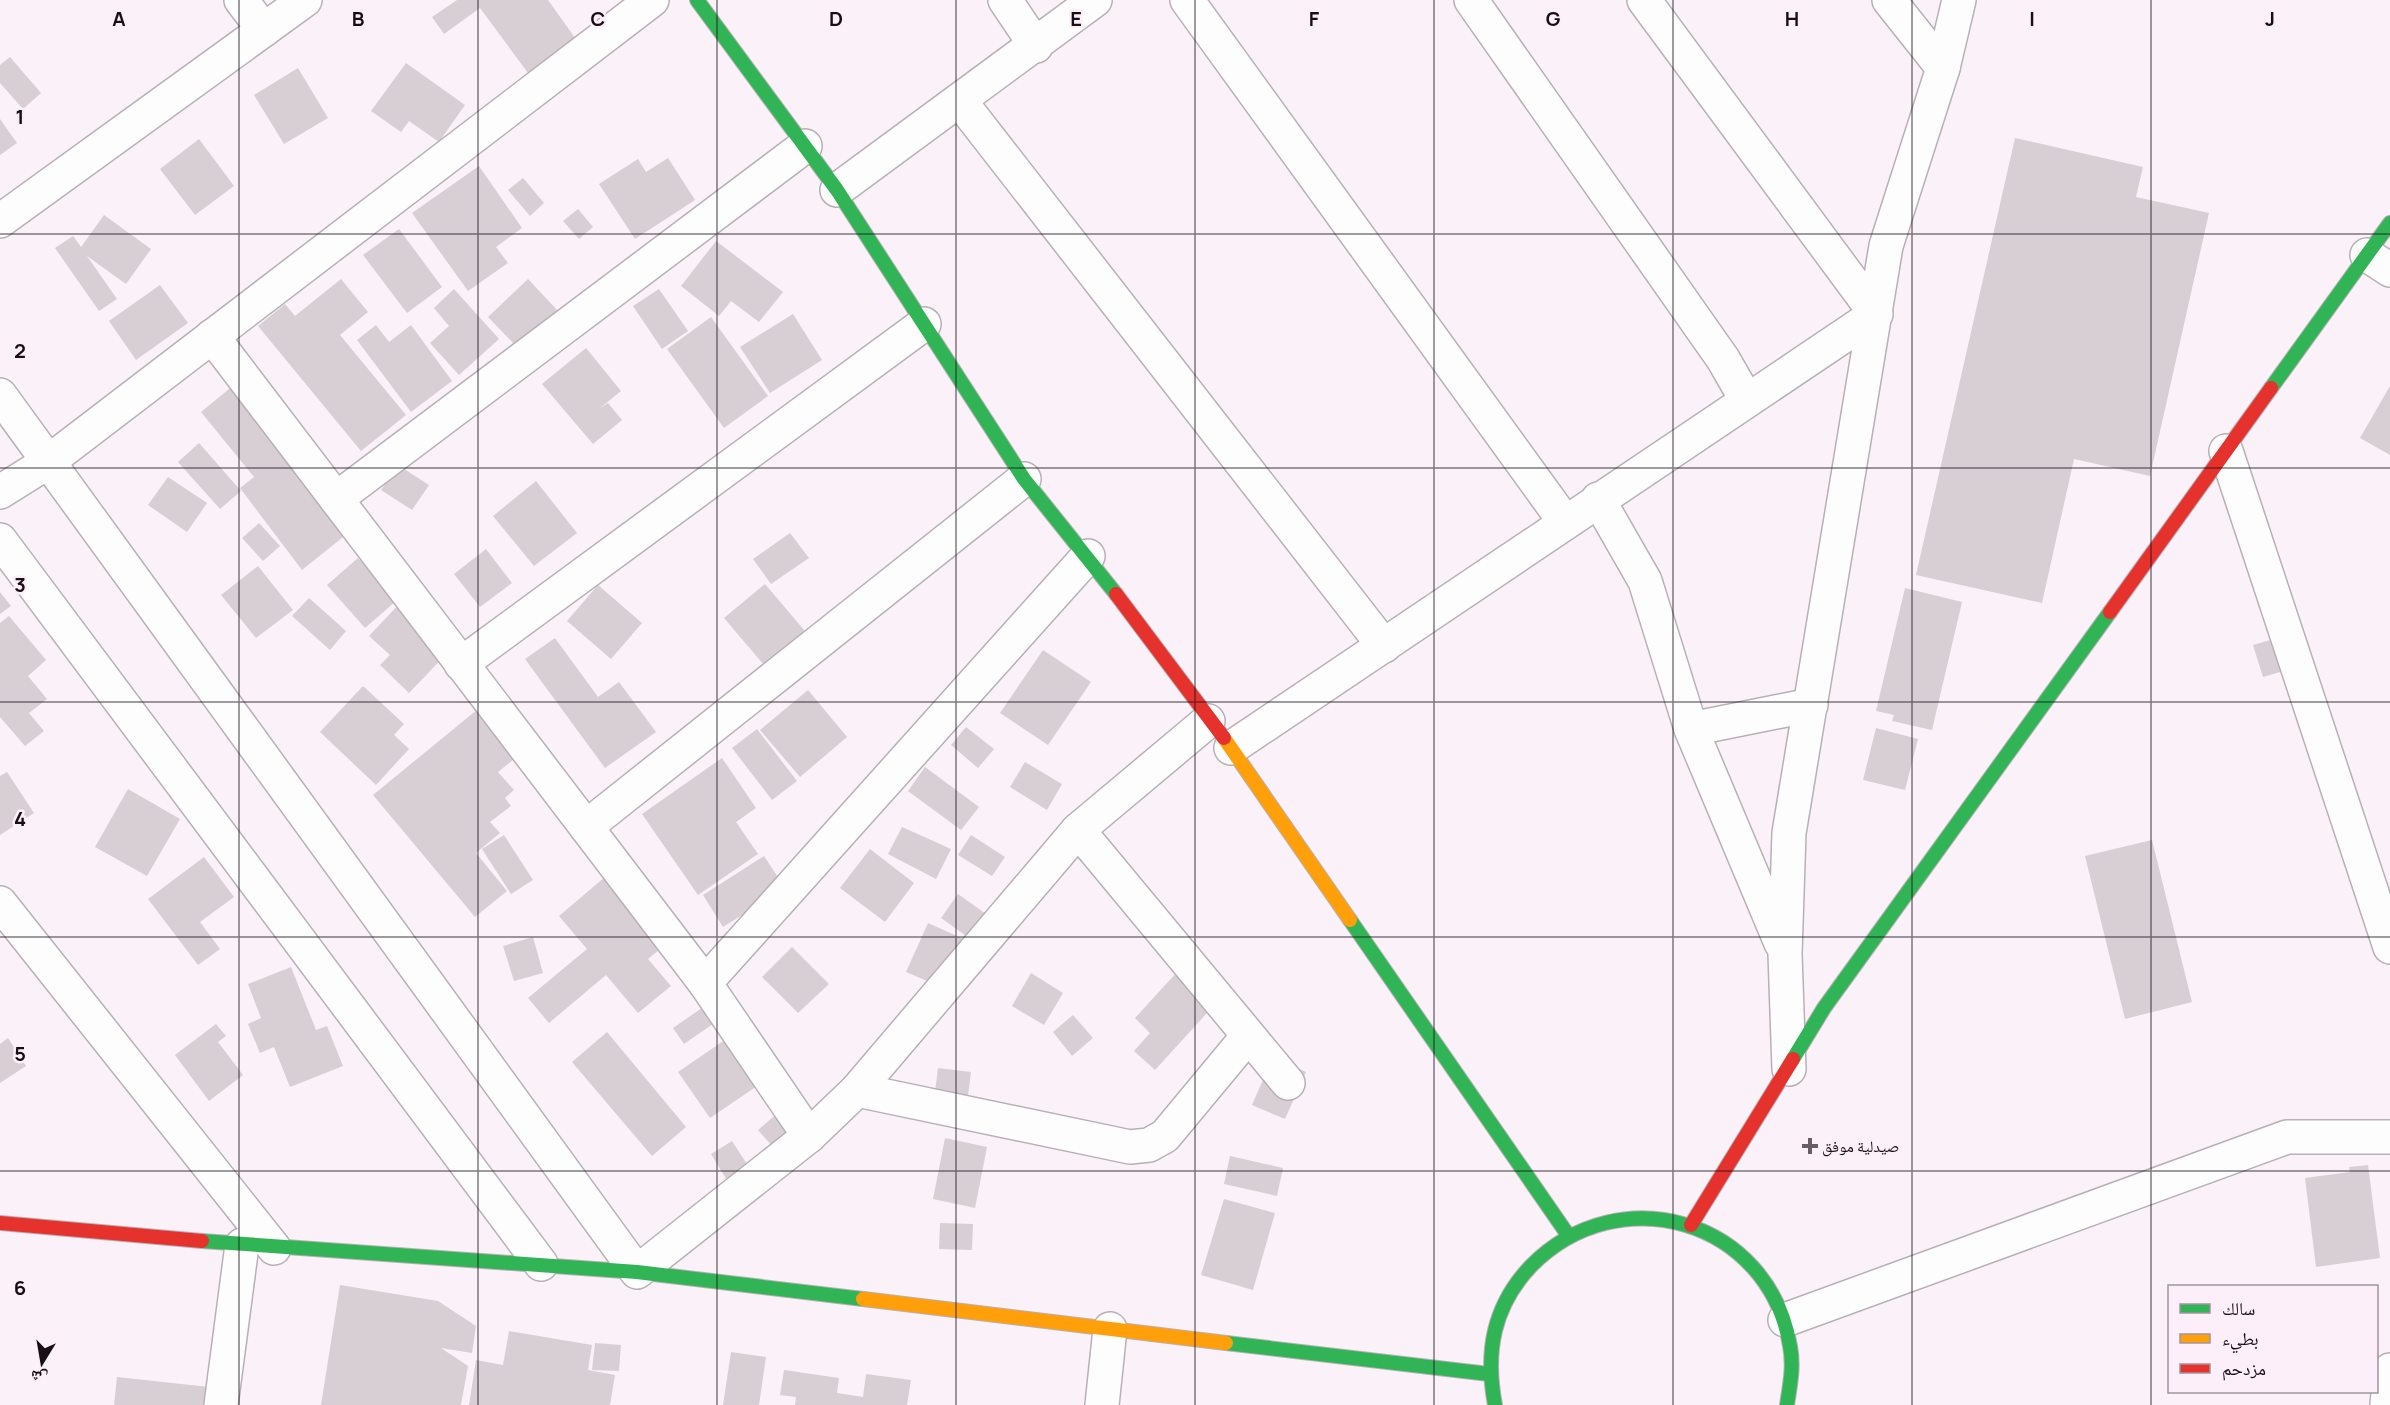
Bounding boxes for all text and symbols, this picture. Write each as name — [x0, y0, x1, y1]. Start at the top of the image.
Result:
text: A — [112, 5, 126, 32]
text: B — [352, 5, 365, 32]
text: C — [591, 5, 605, 32]
text: D — [829, 5, 843, 32]
text: E — [1070, 5, 1082, 32]
text: F — [1309, 5, 1320, 32]
text: G — [1546, 5, 1561, 32]
text: H — [1785, 5, 1799, 32]
text: I — [2029, 5, 2035, 32]
text: J — [2265, 5, 2275, 32]
text: 1 — [16, 103, 24, 130]
text: 2 — [14, 337, 26, 364]
text: 3 — [14, 571, 26, 598]
text: 4 — [14, 805, 26, 832]
text: 5 — [14, 1040, 26, 1067]
place label: صيدلية موفق — [1822, 1135, 1899, 1157]
marker: صيدلية موفق — [1803, 1139, 1817, 1153]
text: 6 — [14, 1274, 26, 1301]
legend — [2168, 1285, 2378, 1393]
text: سالك — [2222, 1296, 2255, 1320]
text: بطيء — [2222, 1326, 2259, 1354]
north arrow — [12, 1333, 72, 1393]
text: مزدحم — [2222, 1356, 2266, 1381]
text: ش — [29, 1365, 50, 1390]

